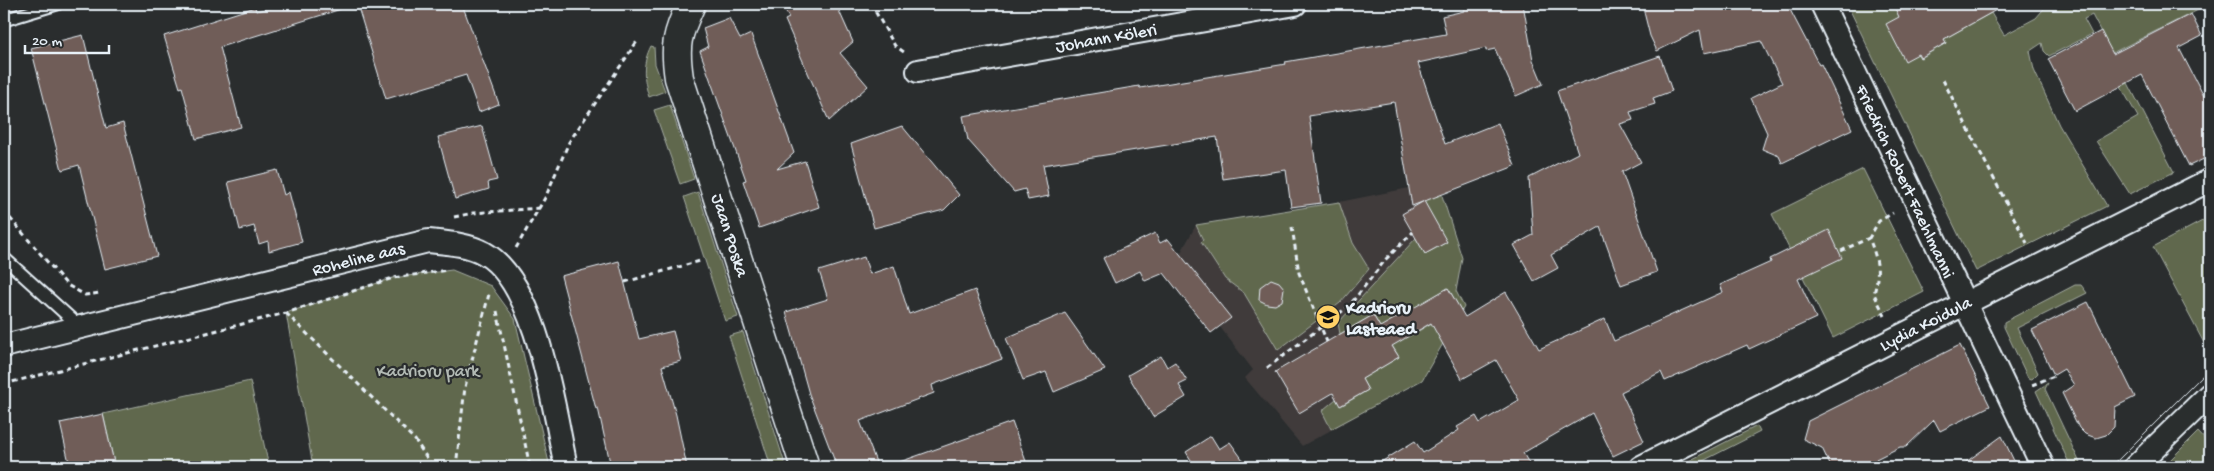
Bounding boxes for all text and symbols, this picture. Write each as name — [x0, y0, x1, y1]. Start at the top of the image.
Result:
street label: Johann Köleri — [1054, 20, 1159, 59]
scale bar — [25, 22, 109, 54]
text: 20 m — [32, 33, 62, 51]
street label: Friedrich Robert Faehlmanni — [1849, 81, 1958, 282]
street label: Jaan Poska — [705, 192, 752, 281]
street label: Roheline aas — [310, 238, 408, 282]
street label: Lydia Koidula — [1877, 293, 1976, 357]
place label: Kadrioru Lasteaed — [1345, 299, 1418, 341]
school or university icon: Kadrioru Lasteaed — [1315, 304, 1341, 330]
park label: Kadrioru park — [377, 362, 481, 383]

